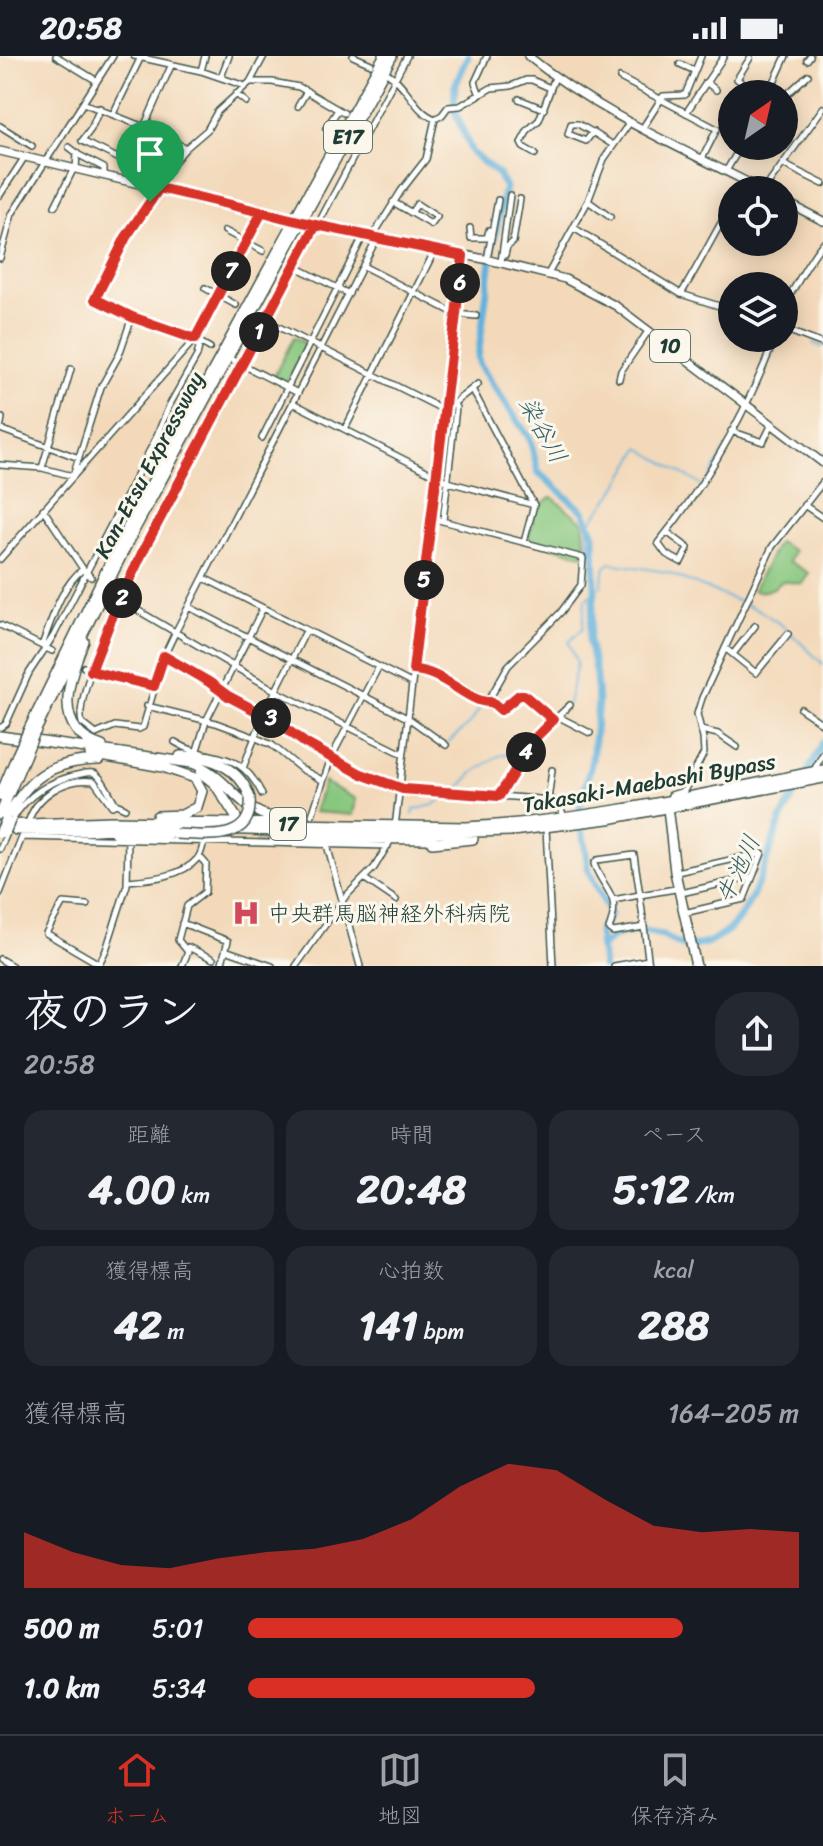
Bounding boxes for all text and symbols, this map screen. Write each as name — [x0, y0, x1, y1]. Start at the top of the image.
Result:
text: 20:58 — [40, 1, 122, 55]
north arrow — [718, 80, 798, 160]
map controls — [718, 80, 798, 352]
pin — [116, 120, 184, 202]
road number: E17 — [324, 121, 372, 153]
icon: arrive — [128, 132, 172, 176]
button: locate — [718, 176, 798, 256]
pin: 7 — [211, 251, 251, 291]
text: 7 — [225, 251, 237, 290]
pin: 6 — [440, 263, 480, 303]
text: 6 — [454, 263, 466, 302]
button: layers — [718, 272, 798, 352]
pin: 1 — [239, 312, 279, 352]
text: 1 — [254, 312, 264, 351]
road number: 10 — [650, 330, 690, 362]
street label: Kan-Etsu Expressway — [83, 364, 215, 566]
water label: 染谷川 — [507, 388, 579, 472]
pin: 5 — [404, 560, 444, 600]
text: 5 — [417, 560, 431, 599]
pin: 2 — [102, 578, 142, 618]
text: 2 — [116, 578, 128, 617]
pin: 3 — [251, 698, 291, 738]
text: 3 — [265, 698, 277, 737]
pin: 4 — [506, 732, 546, 772]
text: 4 — [519, 732, 533, 771]
street label: Takasaki-Maebashi Bypass — [519, 741, 780, 824]
road number: 17 — [270, 808, 306, 840]
water label: 牛池川 — [704, 827, 772, 911]
place label: 中央群馬脳神経外科病院 — [268, 894, 510, 933]
hospital icon: 中央群馬脳神経外科病院 — [231, 898, 261, 928]
text: 夜のラン — [24, 972, 200, 1050]
button: share — [715, 992, 799, 1076]
text: 20:58 — [24, 1041, 95, 1087]
text: 距離 — [127, 1115, 171, 1154]
text: 時間 — [389, 1115, 434, 1154]
text: ペース — [641, 1115, 706, 1154]
text: 4.00 — [88, 1154, 176, 1225]
text: 20:48 — [357, 1154, 466, 1225]
text: 5:12 — [613, 1154, 690, 1225]
text: km — [176, 1176, 210, 1215]
text: /km — [690, 1176, 735, 1215]
text: 獲得標高 — [105, 1251, 193, 1290]
text: 心拍数 — [378, 1251, 445, 1290]
text: kcal — [654, 1251, 694, 1290]
text: 42 — [114, 1290, 162, 1361]
text: 141 — [359, 1290, 418, 1361]
text: 288 — [638, 1290, 709, 1361]
text: m — [162, 1312, 185, 1351]
text: bpm — [418, 1312, 464, 1351]
text: 獲得標高 — [24, 1390, 128, 1436]
text: 164–205 m — [668, 1390, 799, 1436]
text: 500 m — [24, 1605, 99, 1651]
text: 5:01 — [152, 1605, 203, 1651]
text: 1.0 km — [24, 1665, 100, 1711]
text: 5:34 — [152, 1665, 206, 1711]
tab: ホーム — [104, 1748, 169, 1835]
tab: 地図 — [378, 1748, 422, 1835]
tab: 保存済み — [631, 1748, 719, 1835]

